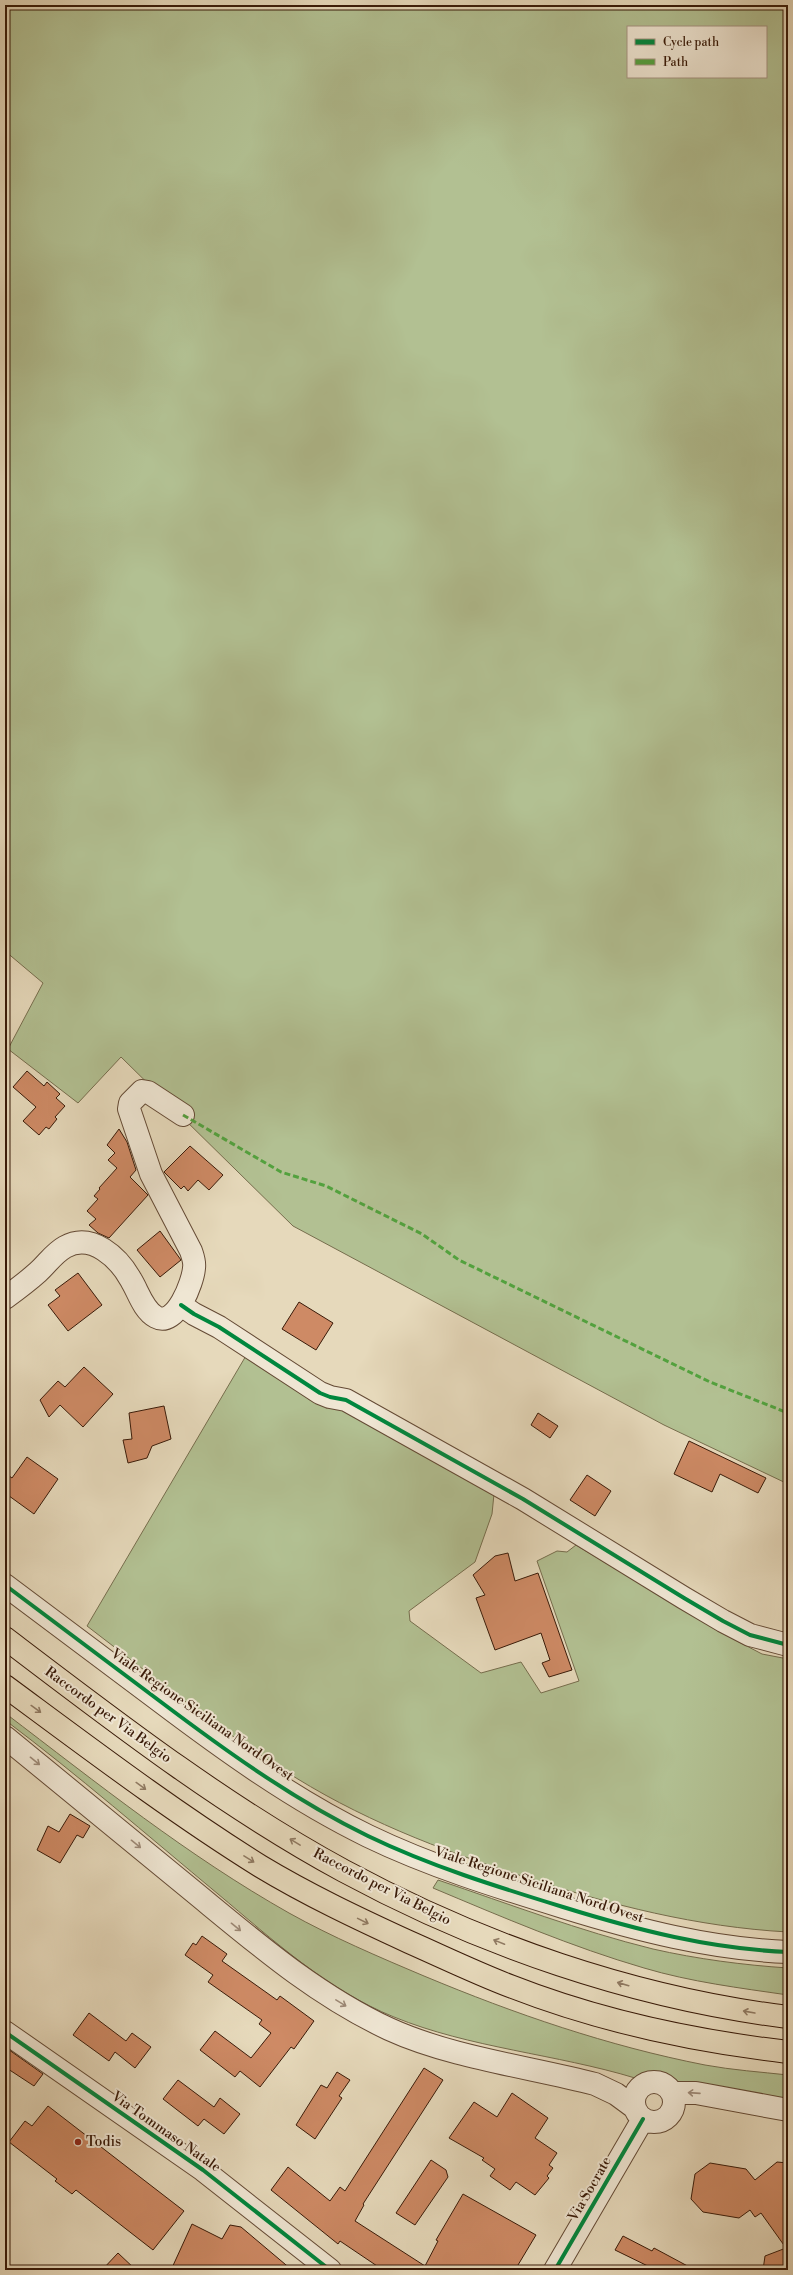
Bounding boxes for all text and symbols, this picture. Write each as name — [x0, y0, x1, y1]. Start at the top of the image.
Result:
legend — [627, 26, 767, 78]
text: Cycle path — [663, 35, 719, 50]
text: Path — [663, 55, 688, 70]
street label: Viale Regione Siciliana Nord Ovest — [106, 1644, 297, 1785]
street label: Raccordo per Via Belgio — [41, 1663, 175, 1767]
one-way arrow — [31, 1705, 42, 1713]
one-way arrow — [30, 1757, 41, 1766]
one-way arrow — [135, 1782, 146, 1790]
one-way arrow — [289, 1838, 301, 1846]
one-way arrow — [130, 1840, 141, 1848]
street label: Viale Regione Siciliana Nord Ovest — [431, 1842, 646, 1927]
street label: Raccordo per Via Belgio — [310, 1844, 454, 1930]
one-way arrow — [243, 1855, 255, 1863]
one-way arrow — [357, 1918, 369, 1925]
one-way arrow — [231, 1922, 241, 1931]
one-way arrow — [494, 1937, 506, 1945]
one-way arrow — [616, 1980, 629, 1987]
one-way arrow — [335, 1999, 346, 2008]
one-way arrow — [743, 2008, 756, 2016]
street label: Via Tommaso Natale — [107, 2087, 224, 2177]
one-way arrow — [688, 2090, 701, 2097]
place label: Todis — [86, 2133, 121, 2151]
marker: Todis — [73, 2137, 83, 2147]
street label: Via Socrate — [564, 2153, 616, 2225]

